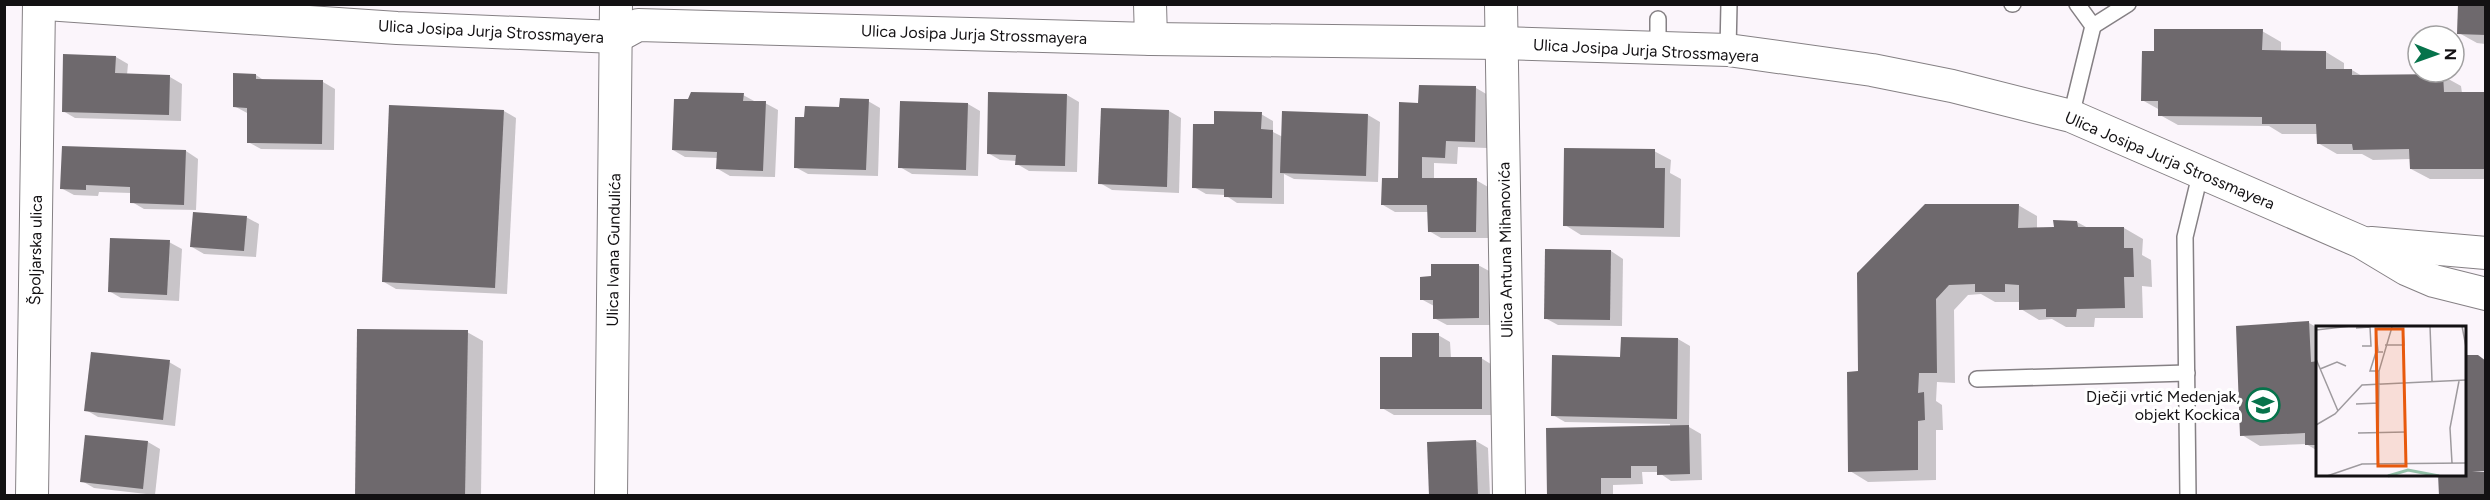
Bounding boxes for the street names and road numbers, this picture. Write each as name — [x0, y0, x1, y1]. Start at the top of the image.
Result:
street label: Ulica Josipa Jurja Strossmayera — [378, 16, 604, 47]
street label: Ulica Josipa Jurja Strossmayera — [861, 21, 1087, 48]
street label: Ulica Josipa Jurja Strossmayera — [1533, 35, 1759, 66]
street label: Ulica Josipa Jurja Strossmayera — [2062, 108, 2278, 213]
street label: Ulica Antuna Mihanovića — [1494, 162, 1517, 338]
street label: Ulica Ivana Gundulića — [603, 173, 624, 327]
street label: Špoljarska ulica — [25, 195, 46, 305]

